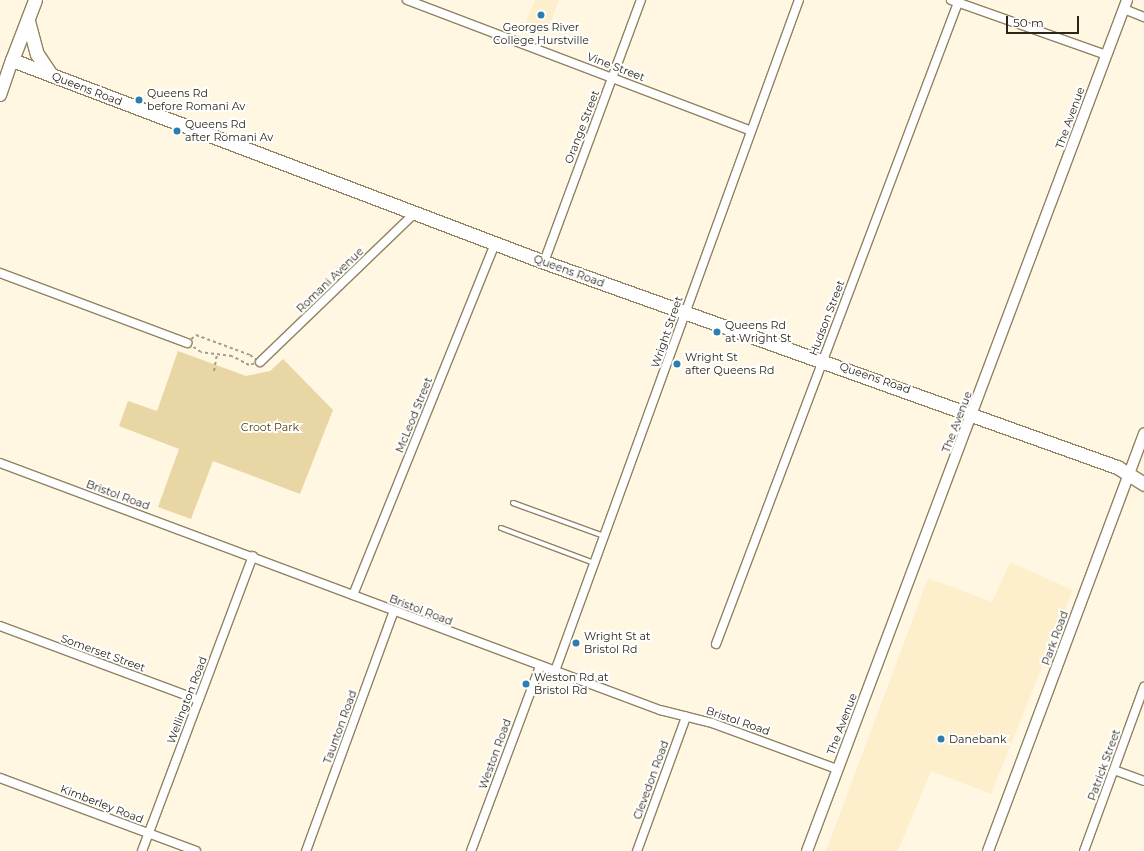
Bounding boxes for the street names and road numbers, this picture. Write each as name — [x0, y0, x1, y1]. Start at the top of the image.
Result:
street label: Vine Street — [585, 50, 647, 84]
street label: Queens Road — [50, 70, 124, 108]
street label: The Avenue — [1053, 85, 1087, 151]
street label: Orange Street — [562, 88, 602, 166]
street label: Romani Avenue — [294, 245, 366, 315]
street label: Queens Road — [532, 252, 606, 290]
street label: Hudson Street — [807, 278, 847, 358]
street label: Wright Street — [649, 295, 685, 369]
street label: Queens Road — [838, 360, 912, 396]
street label: McLeod Street — [393, 375, 435, 455]
street label: The Avenue — [939, 389, 975, 455]
street label: Bristol Road — [84, 477, 152, 513]
street label: Bristol Road — [387, 592, 455, 628]
street label: Park Road — [1039, 609, 1071, 667]
street label: Somerset Street — [59, 632, 147, 674]
street label: Wellington Road — [164, 655, 210, 745]
street label: Taunton Road — [321, 688, 359, 766]
street label: The Avenue — [824, 691, 860, 757]
street label: Bristol Road — [704, 704, 772, 738]
street label: Weston Road — [476, 717, 514, 791]
street label: Patrick Street — [1085, 728, 1123, 802]
street label: Clevedon Road — [631, 739, 671, 821]
street label: Kimberley Road — [59, 782, 145, 826]

